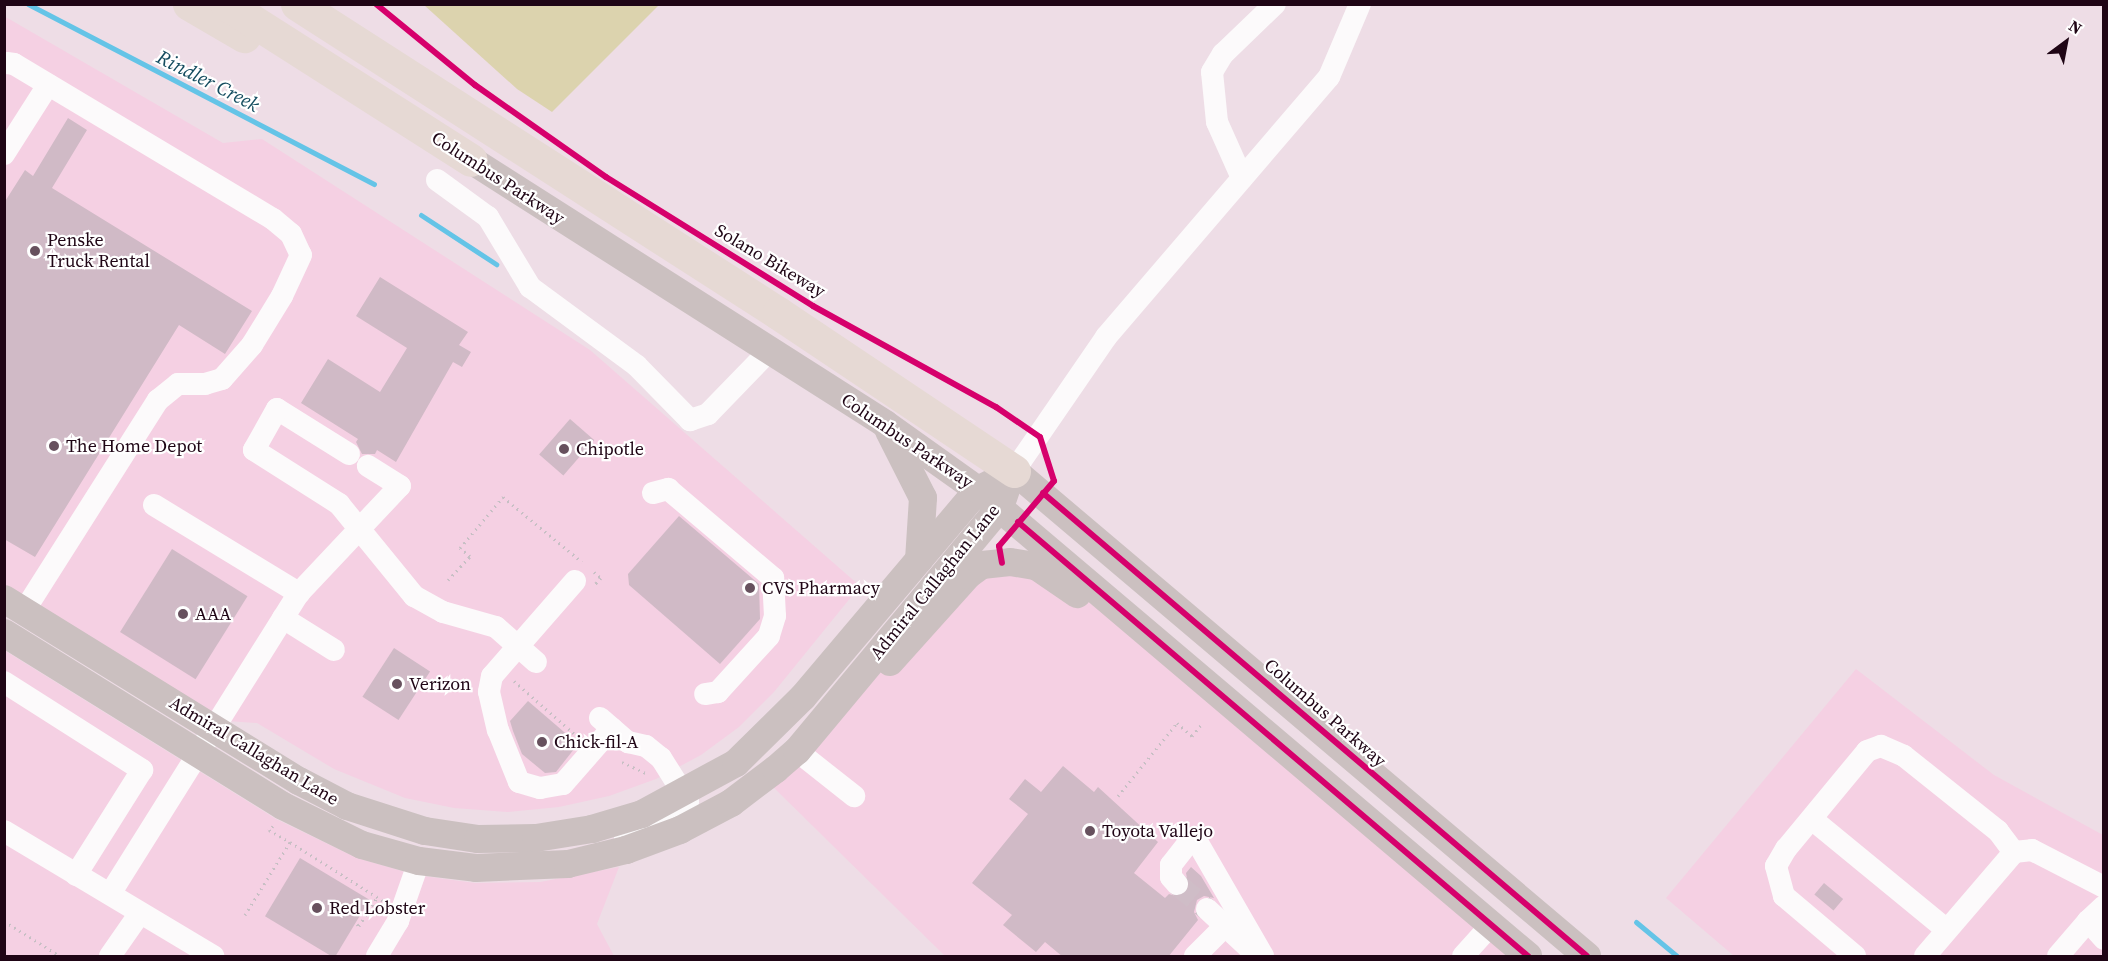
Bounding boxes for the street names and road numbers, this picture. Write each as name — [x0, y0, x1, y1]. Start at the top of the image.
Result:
street label: Columbus Parkway — [427, 127, 569, 229]
street label: Solano Bikeway — [711, 220, 829, 302]
street label: Columbus Parkway — [837, 389, 977, 493]
street label: Admiral Callaghan Lane — [866, 500, 1004, 664]
street label: Columbus Parkway — [1260, 654, 1390, 772]
street label: Admiral Callaghan Lane — [165, 692, 343, 810]

